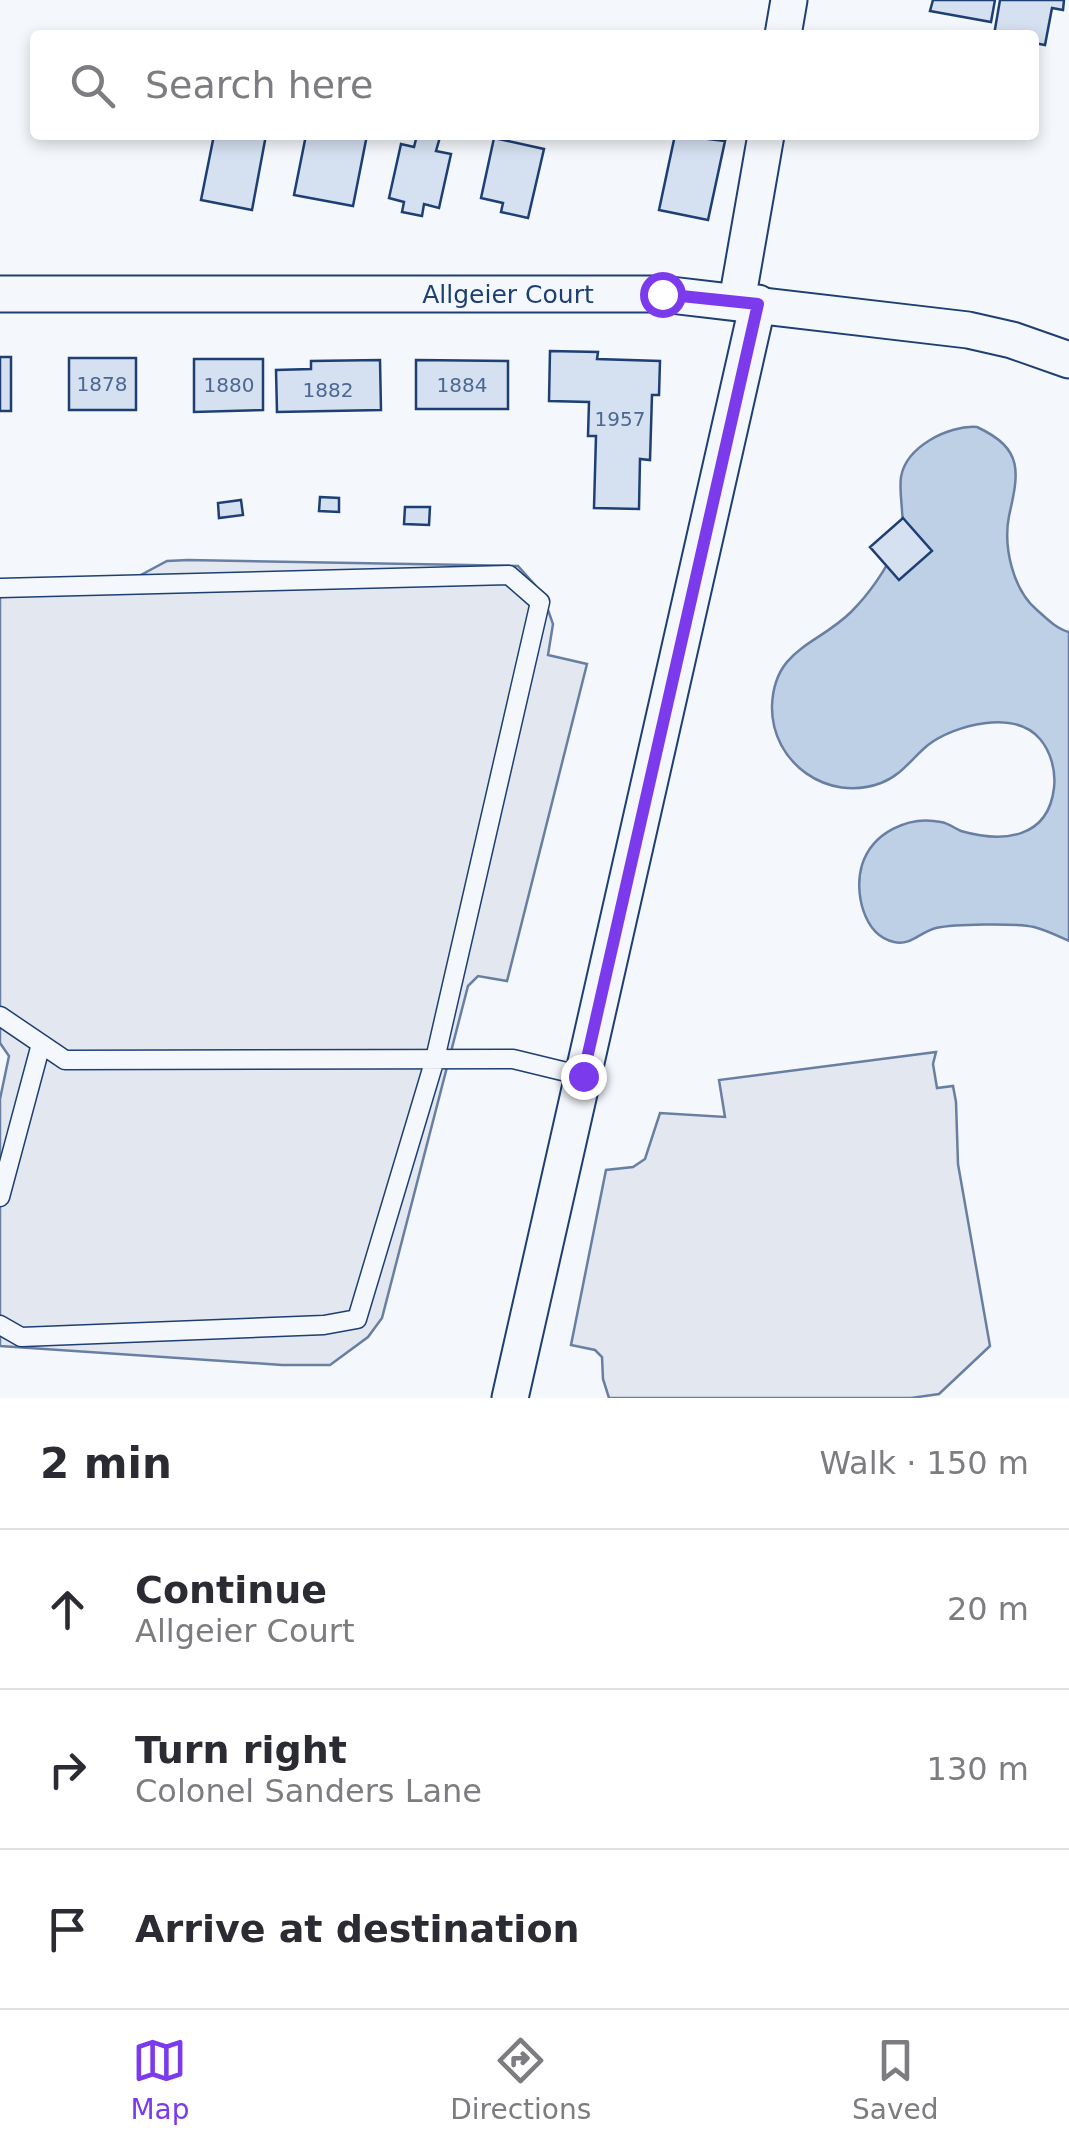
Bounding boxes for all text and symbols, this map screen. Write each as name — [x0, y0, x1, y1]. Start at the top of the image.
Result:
search box — [30, 30, 1039, 140]
icon: search — [65, 58, 120, 113]
text: Search here — [145, 63, 373, 107]
route start — [640, 272, 686, 318]
street label: Allgeier Court — [422, 280, 594, 309]
house number: 1878 — [77, 372, 127, 396]
house number: 1880 — [204, 373, 254, 397]
house number: 1884 — [437, 373, 487, 397]
house number: 1882 — [303, 378, 353, 402]
house number: 1957 — [595, 407, 645, 431]
route end — [561, 1054, 607, 1100]
text: 2 min — [40, 1439, 172, 1488]
text: Walk · 150 m — [819, 1444, 1029, 1482]
text: Continue — [135, 1568, 327, 1612]
icon: ahead — [40, 1582, 95, 1637]
text: 20 m — [947, 1590, 1029, 1628]
text: Allgeier Court — [135, 1612, 354, 1650]
text: Turn right — [135, 1728, 347, 1772]
icon: right — [40, 1742, 95, 1797]
text: 130 m — [927, 1750, 1029, 1788]
text: Colonel Sanders Lane — [135, 1772, 482, 1810]
icon: arrive — [40, 1902, 95, 1957]
text: Arrive at destination — [135, 1907, 580, 1951]
tab: Map — [130, 2033, 189, 2126]
tab: Directions — [450, 2033, 591, 2126]
tab: Saved — [852, 2033, 939, 2126]

